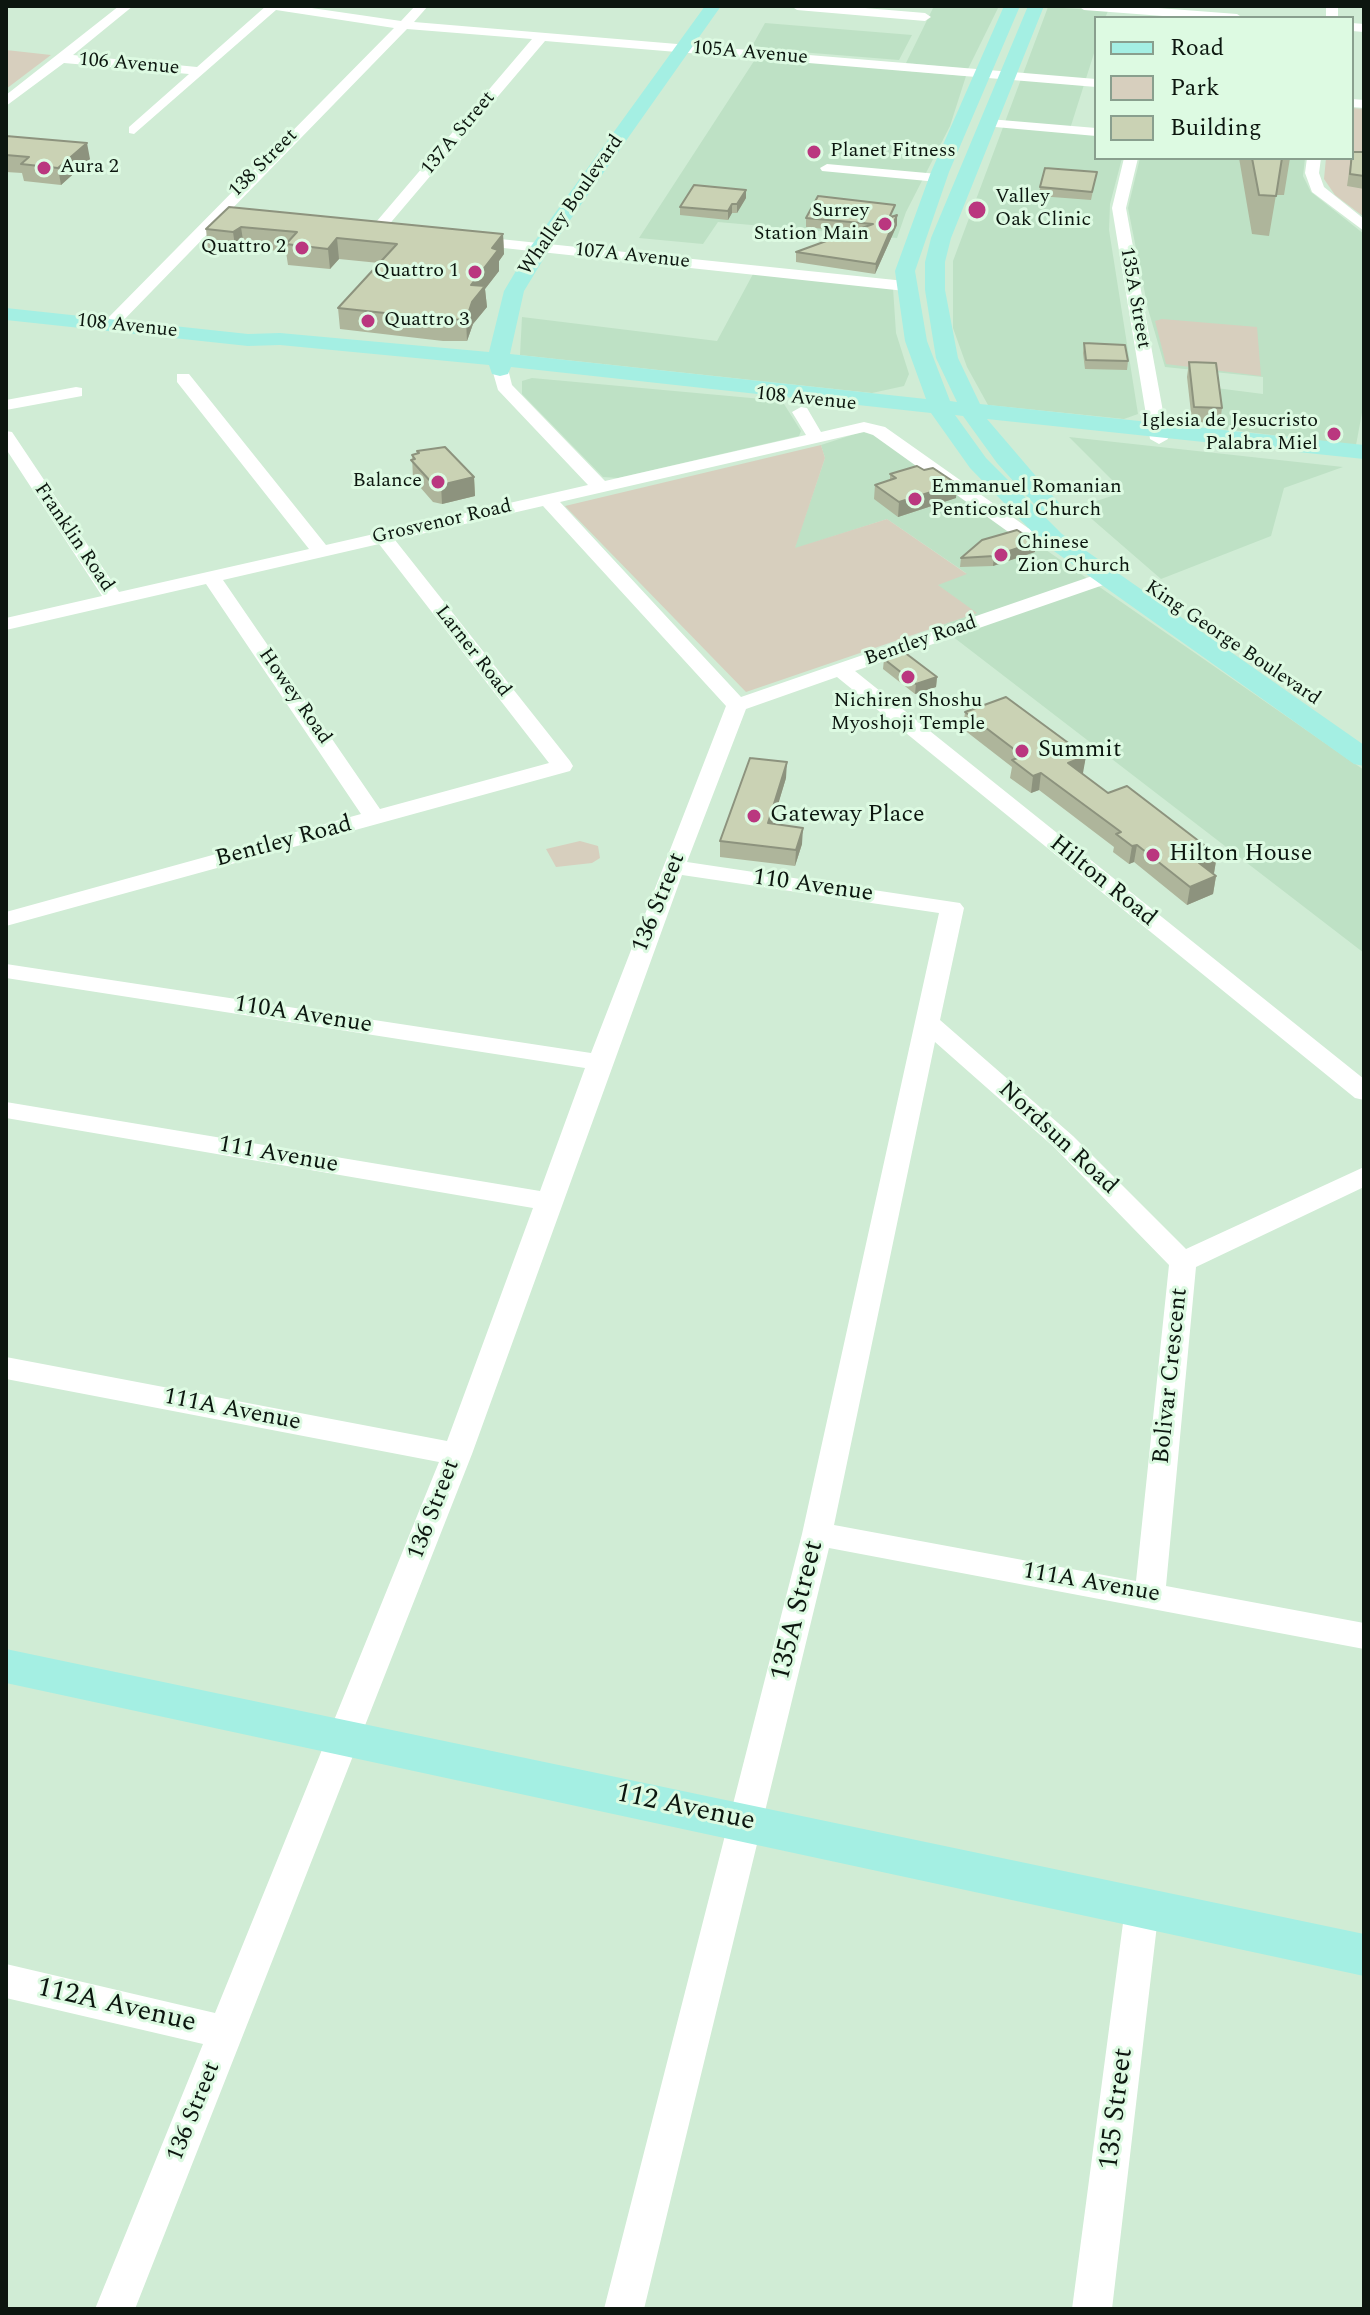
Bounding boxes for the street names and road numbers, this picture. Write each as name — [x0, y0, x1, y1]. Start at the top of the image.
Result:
street label: 105A Avenue — [691, 37, 809, 71]
street label: 106 Avenue — [78, 49, 180, 81]
street label: 137A Street — [417, 87, 501, 181]
street label: 138 Street — [225, 125, 303, 203]
street label: Whalley Boulevard — [514, 131, 630, 281]
street label: 107A Avenue — [573, 239, 691, 275]
street label: 135A Street — [1113, 245, 1155, 351]
street label: 108 Avenue — [76, 310, 178, 344]
street label: 108 Avenue — [755, 383, 857, 417]
street label: Franklin Road — [28, 479, 118, 597]
street label: Grosvenor Road — [370, 495, 514, 551]
street label: King George Boulevard — [1140, 576, 1324, 712]
street label: Larner Road — [429, 601, 515, 703]
street label: Bentley Road — [862, 612, 980, 672]
street label: Howey Road — [252, 644, 336, 750]
street label: Bentley Road — [212, 811, 356, 875]
street label: Hilton Road — [1043, 830, 1161, 934]
street label: 136 Street — [627, 849, 693, 957]
street label: 110 Avenue — [751, 864, 875, 910]
street label: 110A Avenue — [232, 991, 374, 1041]
street label: Nordsun Road — [991, 1076, 1123, 1202]
street label: 111 Avenue — [216, 1131, 340, 1181]
street label: Bolivar Crescent — [1148, 1287, 1196, 1465]
street label: 111A Avenue — [161, 1384, 303, 1438]
street label: 136 Street — [403, 1456, 467, 1564]
street label: 135A Street — [765, 1537, 833, 1685]
street label: 111A Avenue — [1020, 1558, 1162, 1610]
street label: 112 Avenue — [612, 1778, 758, 1840]
street label: 112A Avenue — [33, 1972, 199, 2042]
street label: 135 Street — [1094, 2046, 1142, 2172]
street label: 136 Street — [162, 2058, 228, 2166]

